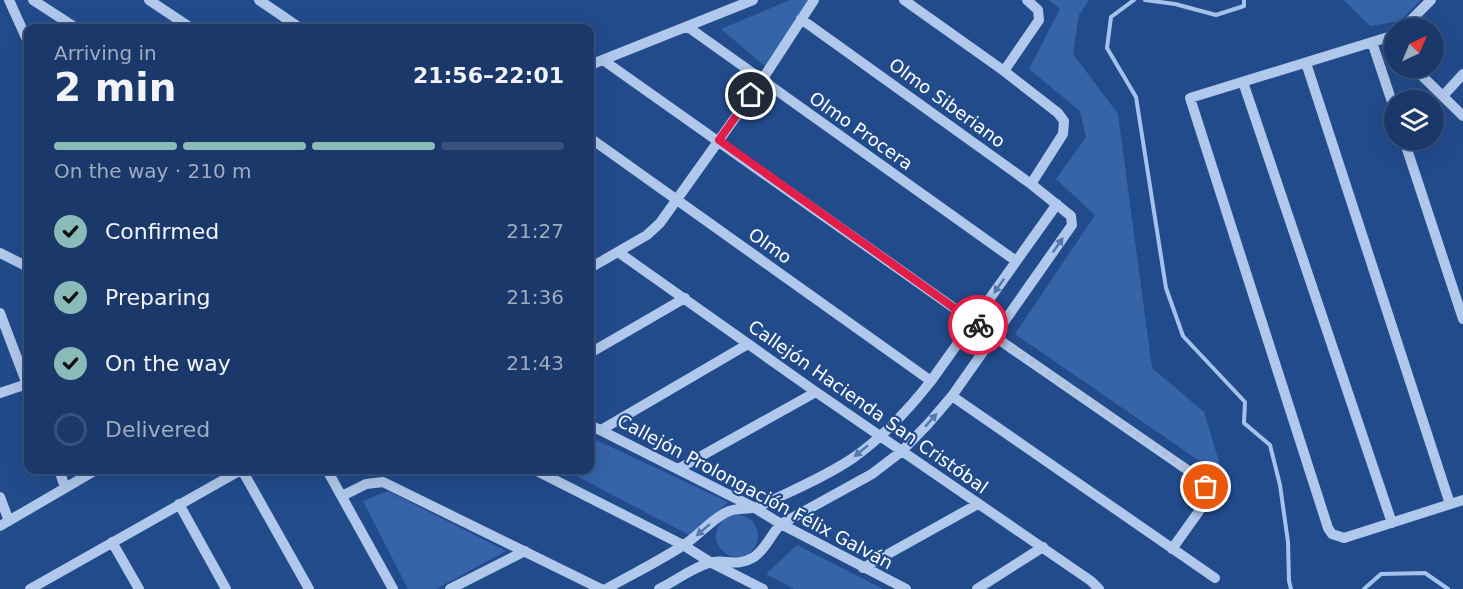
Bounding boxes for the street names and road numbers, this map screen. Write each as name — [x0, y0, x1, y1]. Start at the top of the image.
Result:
street label: Olmo Siberiano — [885, 53, 1009, 152]
street label: Olmo Procera — [806, 87, 917, 174]
street label: Olmo — [745, 223, 796, 268]
street label: Callejón Hacienda San Cristóbal — [745, 316, 992, 498]
street label: Callejón Prolongación Félix Galván — [614, 410, 897, 573]

